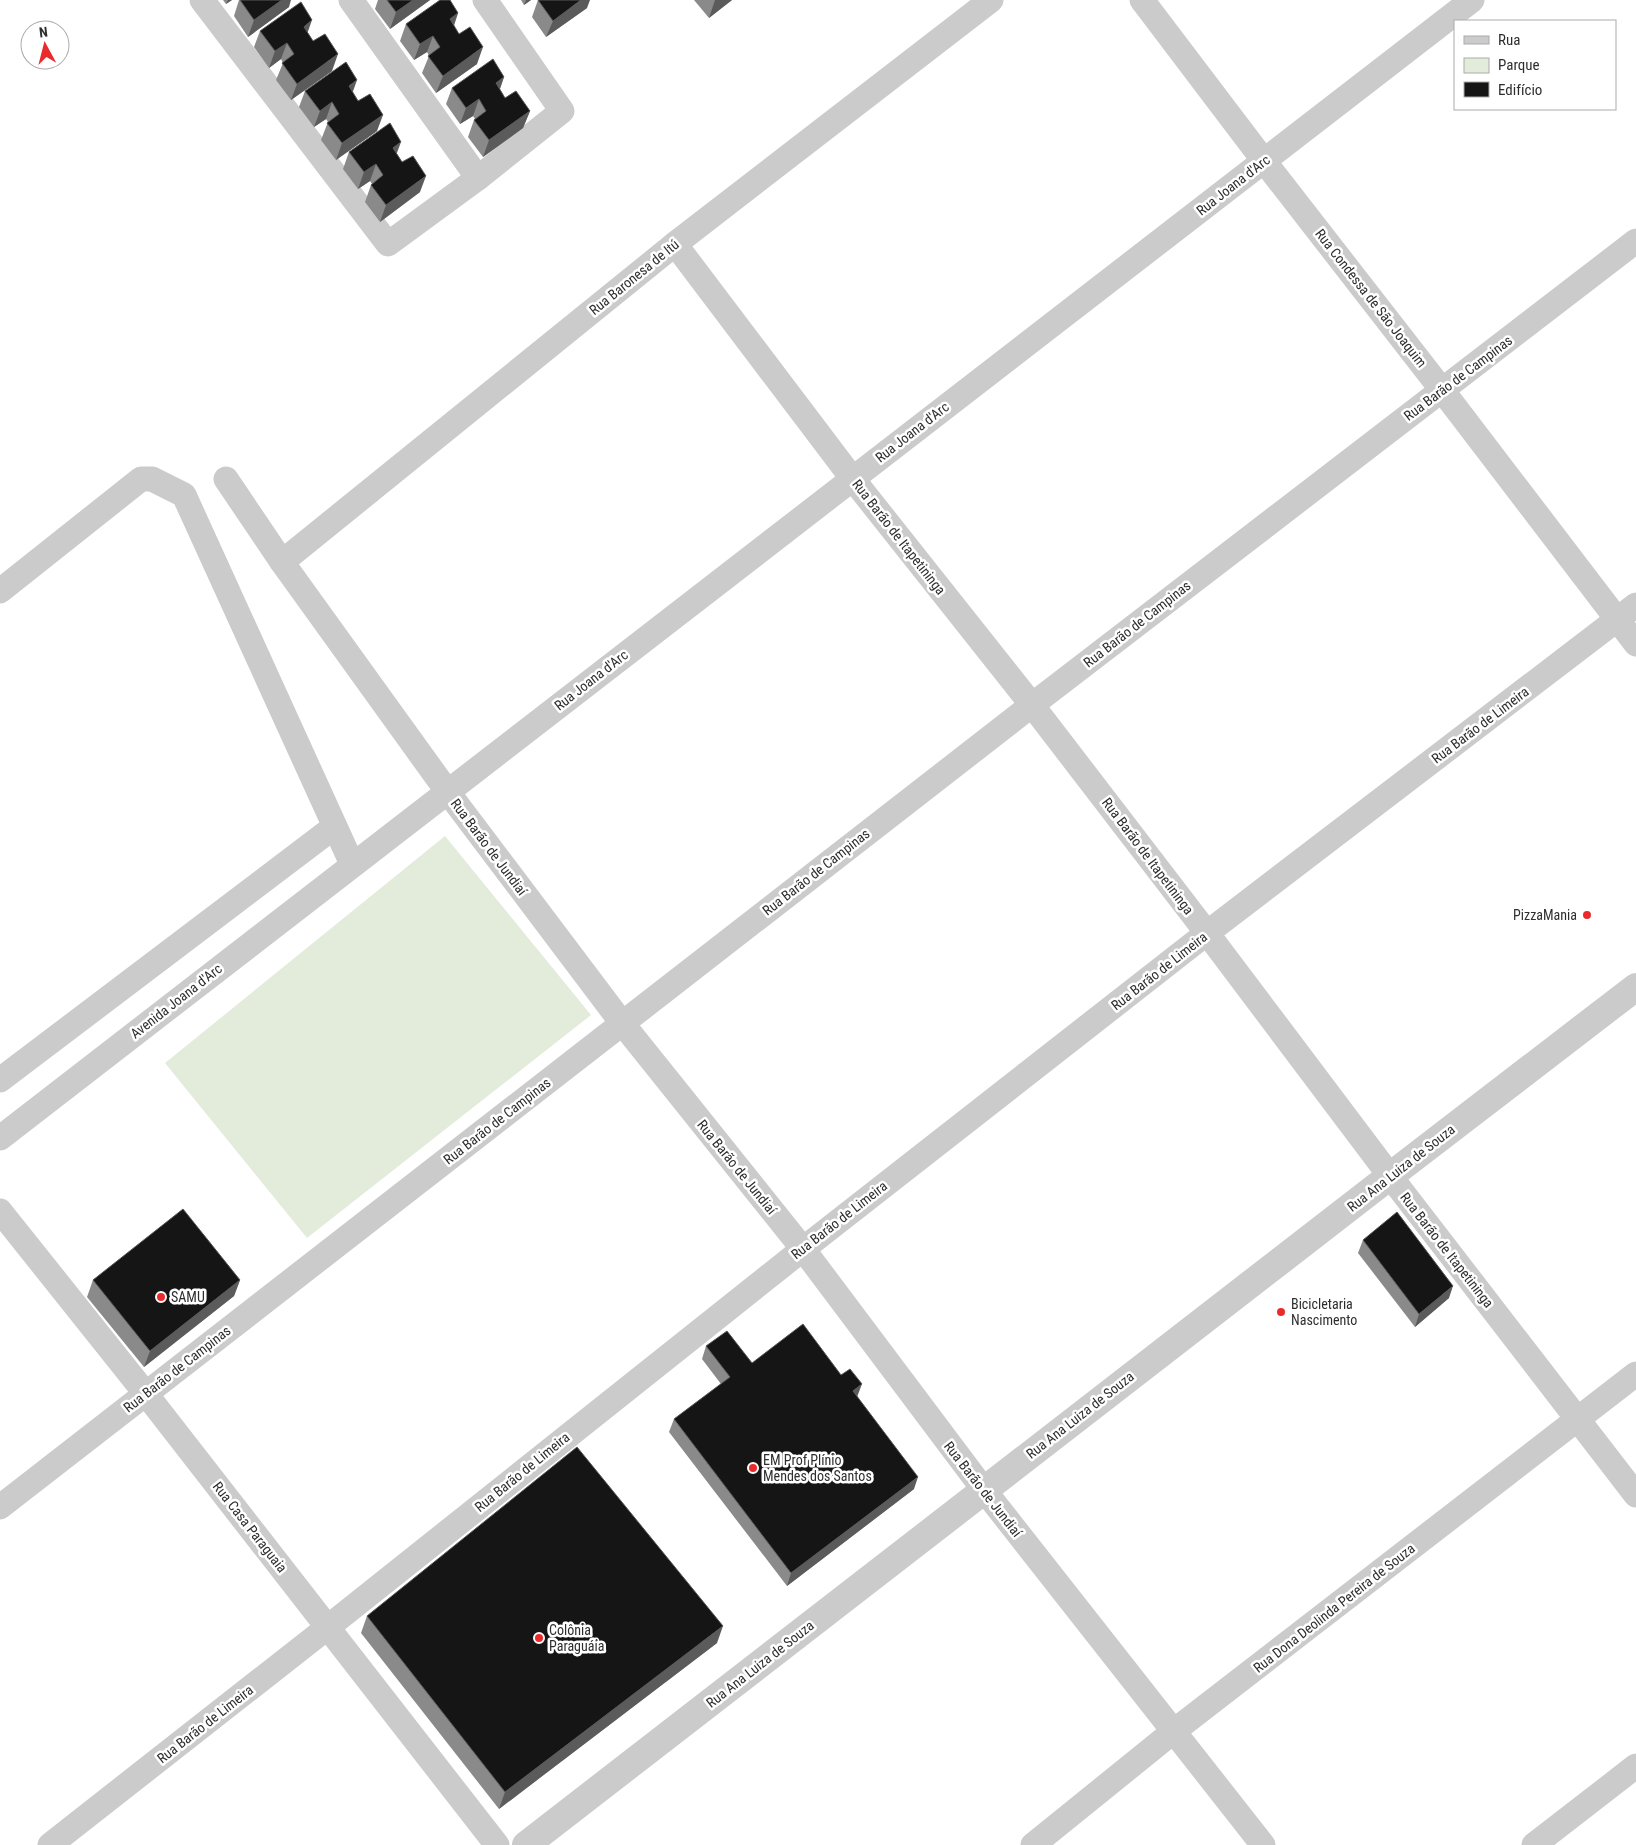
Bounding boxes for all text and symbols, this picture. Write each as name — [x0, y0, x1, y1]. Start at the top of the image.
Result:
north arrow — [20, 20, 70, 70]
legend — [1454, 20, 1616, 110]
text: N — [38, 24, 49, 41]
text: Rua — [1498, 31, 1520, 49]
text: Parque — [1498, 56, 1540, 74]
text: Edifício — [1498, 81, 1542, 99]
street label: Rua Joana d'Arc — [1193, 151, 1273, 219]
street label: Rua Condessa de São Joaquim — [1312, 226, 1430, 370]
street label: Rua Baronesa de Itú — [586, 236, 682, 318]
street label: Rua Barão de Campinas — [1401, 332, 1515, 424]
street label: Rua Joana d'Arc — [872, 398, 952, 466]
street label: Rua Barão de Itapetininga — [849, 476, 949, 598]
street label: Rua Barão de Campinas — [1080, 577, 1194, 671]
street label: Rua Joana d'Arc — [551, 646, 631, 714]
street label: Rua Barão de Limeira — [1428, 683, 1532, 767]
street label: Rua Barão de Itapetininga — [1099, 795, 1197, 917]
street label: Rua Barão de Jundiaí — [448, 796, 531, 899]
street label: Rua Barão de Campinas — [759, 825, 873, 919]
place label: PizzaMania — [1513, 907, 1577, 923]
marker: PizzaMania — [1581, 909, 1593, 921]
street label: Rua Barão de Limeira — [1108, 929, 1210, 1013]
street label: Avenida Joana d'Arc — [127, 960, 225, 1042]
street label: Rua Barão de Campinas — [440, 1074, 554, 1168]
street label: Rua Barão de Jundiaí — [694, 1117, 780, 1218]
street label: Rua Ana Luiza de Souza — [1344, 1121, 1458, 1215]
street label: Rua Barão de Limeira — [788, 1178, 890, 1262]
street label: Rua Barão de Itapetininga — [1397, 1189, 1497, 1311]
place label: SAMU — [171, 1289, 205, 1305]
marker: SAMU — [155, 1291, 167, 1303]
place label: Bicicletaria Nascimento — [1291, 1296, 1357, 1328]
marker: Bicicletaria Nascimento — [1275, 1306, 1287, 1318]
street label: Rua Barão de Campinas — [120, 1322, 234, 1416]
street label: Rua Ana Luiza de Souza — [1023, 1368, 1137, 1462]
street label: Rua Barão de Limeira — [471, 1429, 573, 1515]
street label: Rua Barão de Jundiaí — [941, 1438, 1026, 1540]
place label: EM Prof Plínio Mendes dos Santos — [763, 1452, 872, 1484]
marker: EM Prof Plínio Mendes dos Santos — [747, 1462, 759, 1474]
street label: Rua Casa Paraguaia — [210, 1479, 290, 1575]
street label: Rua Dona Deolinda Pereira de Souza — [1250, 1540, 1418, 1676]
street label: Rua Ana Luiza de Souza — [703, 1617, 817, 1711]
place label: Colônia Paraguáia — [549, 1622, 604, 1654]
marker: Colônia Paraguáia — [533, 1632, 545, 1644]
street label: Rua Barão de Limeira — [154, 1682, 256, 1766]

